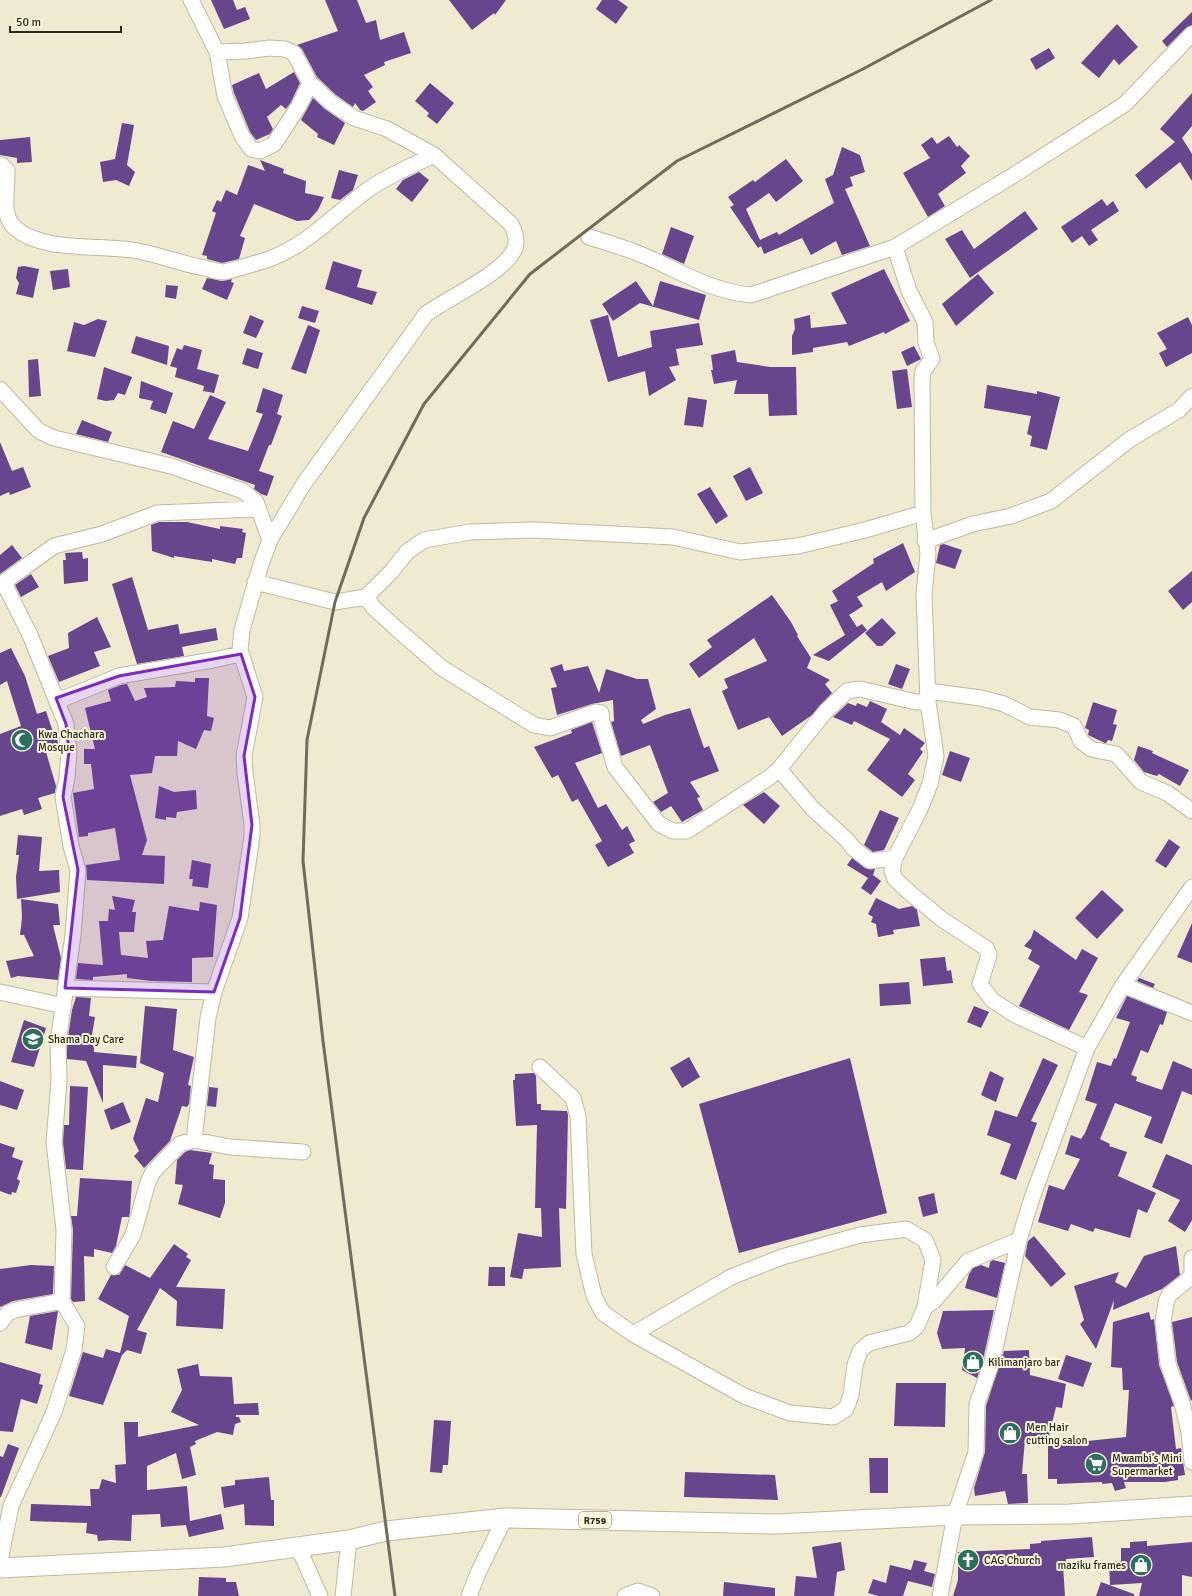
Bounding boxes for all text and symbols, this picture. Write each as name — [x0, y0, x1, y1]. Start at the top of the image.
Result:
scale bar — [10, 8, 121, 34]
text: 50 m — [16, 15, 41, 30]
mosque icon: Kwa Chachara Mosque — [9, 727, 35, 753]
place label: Kwa Chachara Mosque — [38, 728, 105, 754]
school or university icon: Shama Day Care — [20, 1026, 46, 1052]
place label: Shama Day Care — [48, 1033, 124, 1046]
shop icon: Kilimanjaro bar — [960, 1349, 986, 1375]
place label: Kilimanjaro bar — [988, 1356, 1060, 1369]
shop icon: Men Hair cutting salon — [997, 1420, 1023, 1446]
place label: Men Hair cutting salon — [1026, 1421, 1087, 1447]
supermarket icon: Mwambi’s Mini Supermarket — [1083, 1451, 1109, 1477]
place label: Mwambi’s Mini Supermarket — [1112, 1452, 1182, 1478]
road number: R759 — [579, 1512, 611, 1528]
church icon: CAG Church — [955, 1547, 981, 1573]
shop icon: maziku frames — [1128, 1552, 1154, 1578]
place label: CAG Church — [984, 1554, 1040, 1567]
place label: maziku frames — [1057, 1559, 1126, 1572]

